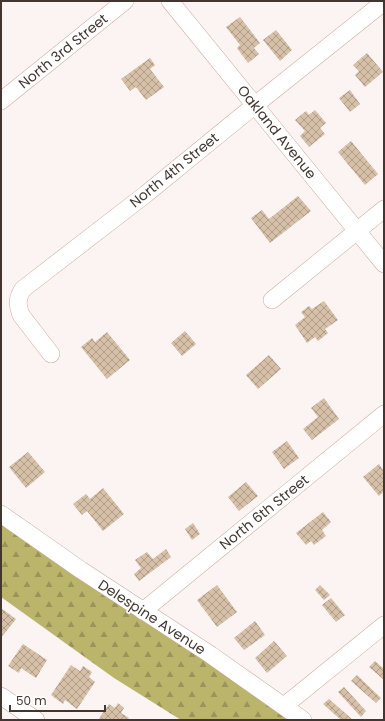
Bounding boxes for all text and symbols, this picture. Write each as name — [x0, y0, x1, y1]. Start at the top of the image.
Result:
street label: North 3rd Street — [14, 9, 112, 93]
street label: Oakland Avenue — [233, 81, 321, 183]
street label: North 4th Street — [125, 128, 223, 212]
street label: North 6th Street — [215, 470, 313, 554]
street label: Delespine Avenue — [94, 575, 210, 660]
scale bar — [10, 687, 105, 713]
text: 50 m — [16, 692, 47, 709]

